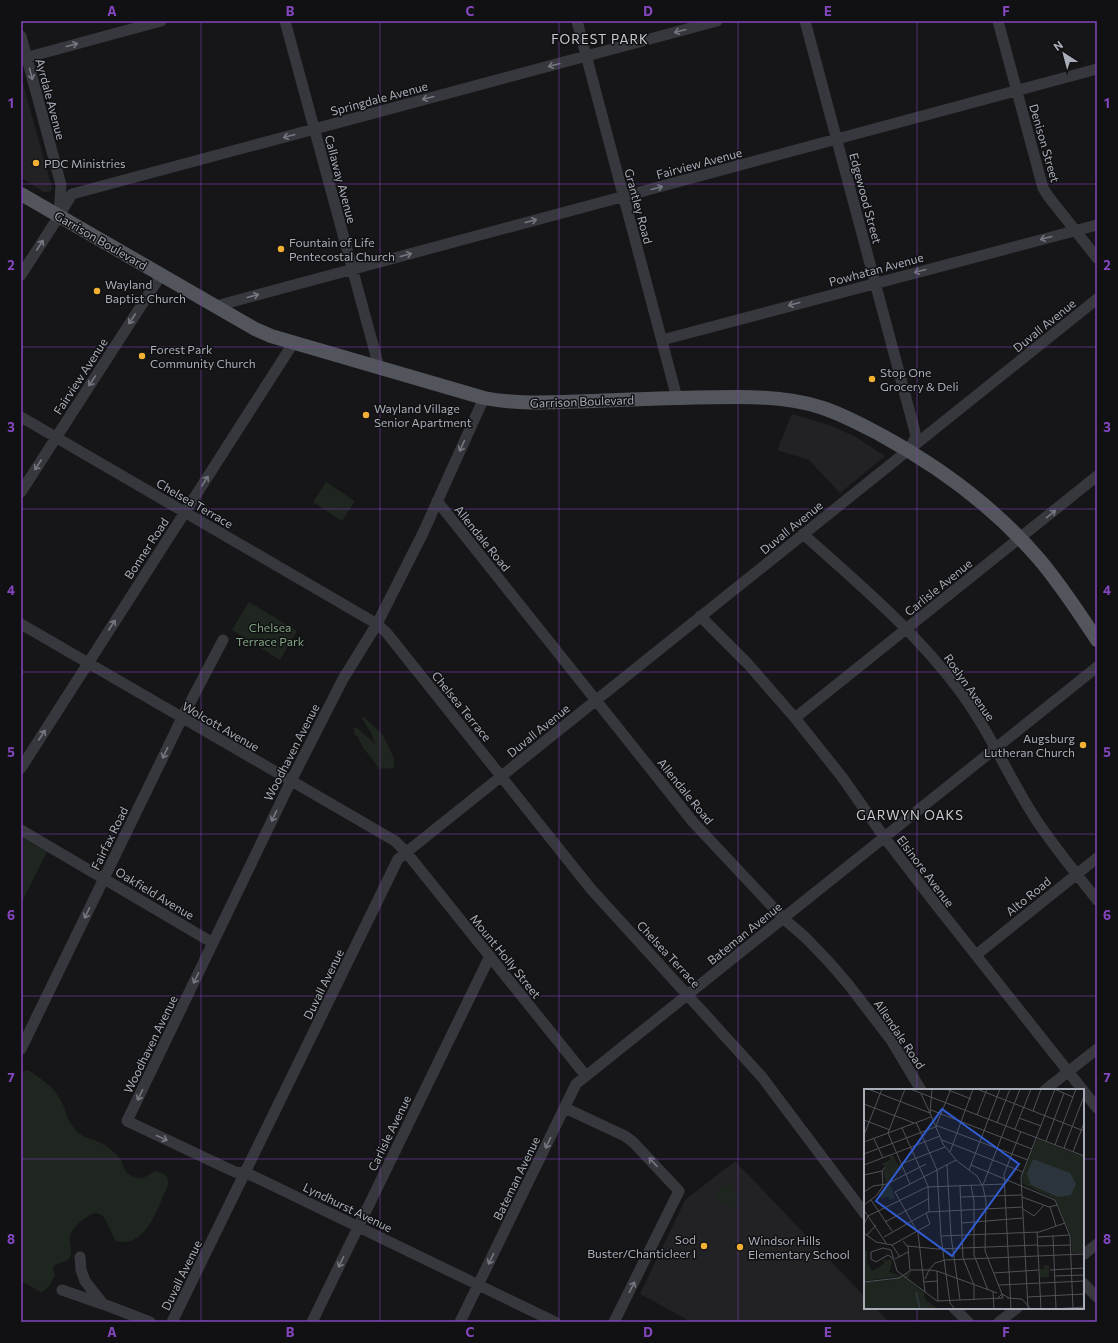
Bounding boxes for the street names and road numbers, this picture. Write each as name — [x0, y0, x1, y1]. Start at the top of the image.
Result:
street label: Ayrdale Avenue — [33, 57, 69, 141]
street label: Springdale Avenue — [329, 78, 429, 118]
street label: Denison Street — [1027, 102, 1063, 184]
street label: Callaway Avenue — [322, 133, 360, 225]
street label: Fairview Avenue — [655, 145, 743, 181]
street label: Edgewood Street — [847, 151, 885, 245]
street label: Grantley Road — [622, 167, 656, 245]
street label: Garrison Boulevard — [52, 208, 150, 272]
street label: Powhatan Avenue — [827, 250, 925, 288]
street label: Duvall Avenue — [1010, 296, 1078, 354]
street label: Fairview Avenue — [50, 335, 110, 417]
street label: Garrison Boulevard — [530, 392, 634, 410]
street label: Chelsea Terrace — [154, 475, 236, 531]
street label: Duvall Avenue — [757, 498, 825, 556]
street label: Allendale Road — [452, 502, 514, 574]
street label: Bonner Road — [121, 515, 171, 581]
street label: Carlisle Avenue — [902, 556, 974, 618]
street label: Roslyn Avenue — [942, 651, 998, 723]
street label: Chelsea Terrace — [430, 668, 494, 744]
street label: Wolcott Avenue — [180, 698, 262, 754]
street label: Woodhaven Avenue — [260, 701, 322, 803]
street label: Duvall Avenue — [504, 701, 572, 759]
street label: Allendale Road — [655, 755, 717, 827]
street label: Fairfax Road — [88, 804, 130, 872]
street label: Elsinore Avenue — [895, 832, 957, 910]
street label: Oakfield Avenue — [113, 864, 197, 922]
street label: Alto Road — [1003, 874, 1053, 918]
street label: Bateman Avenue — [704, 899, 784, 967]
street label: Mount Holly Street — [468, 911, 544, 1001]
street label: Chelsea Terrace — [635, 918, 703, 990]
street label: Duvall Avenue — [300, 947, 346, 1021]
street label: Woodhaven Avenue — [120, 993, 180, 1095]
street label: Allendale Road — [872, 997, 928, 1071]
street label: Carlisle Avenue — [365, 1093, 413, 1173]
street label: Bateman Avenue — [490, 1134, 542, 1222]
street label: Lyndhurst Avenue — [301, 1179, 395, 1235]
street label: Duvall Avenue — [158, 1238, 204, 1312]

